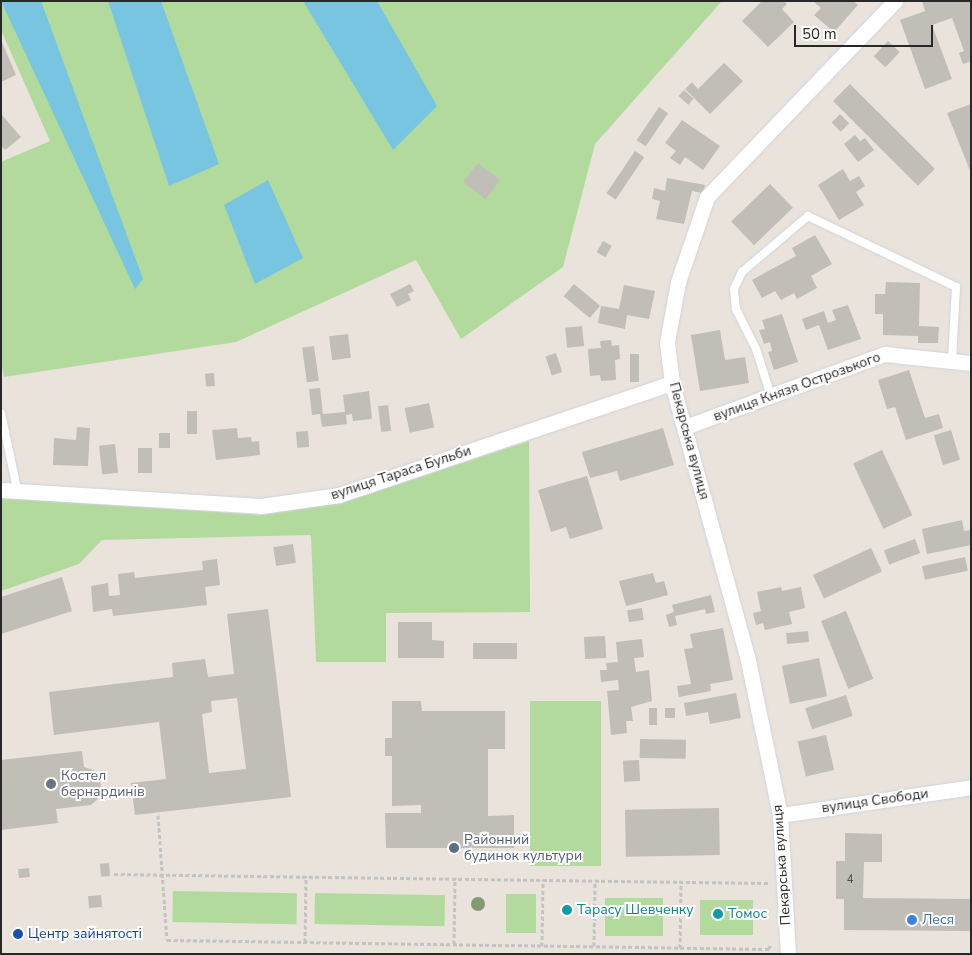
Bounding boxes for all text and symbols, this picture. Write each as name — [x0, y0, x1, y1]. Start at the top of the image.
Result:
scale bar — [797, 15, 936, 47]
text: 50 m — [802, 24, 837, 44]
street label: вулиця Князя Острозького — [711, 349, 883, 425]
street label: Пекарська вулиця — [665, 381, 713, 501]
street label: вулиця Тараса Бульби — [329, 442, 473, 504]
place label: Костел бернардинів — [61, 768, 145, 800]
marker: Костел бернардинів — [45, 778, 57, 790]
street label: вулиця Свободи — [821, 785, 929, 817]
street label: Пекарська вулиця — [769, 804, 795, 926]
place label: Районний будинок культури — [464, 832, 582, 864]
marker: Районний будинок культури — [448, 842, 460, 854]
house number: 4 — [847, 873, 853, 887]
place label: Тарасу Шевченку — [577, 902, 694, 918]
marker: Тарасу Шевченку — [561, 904, 573, 916]
place label: Томос — [728, 906, 767, 922]
marker: Томос — [712, 908, 724, 920]
place label: Леся — [922, 912, 954, 928]
marker: Леся — [906, 914, 918, 926]
place label: Центр зайнятості — [28, 926, 142, 942]
marker: Центр зайнятості — [12, 928, 24, 940]

